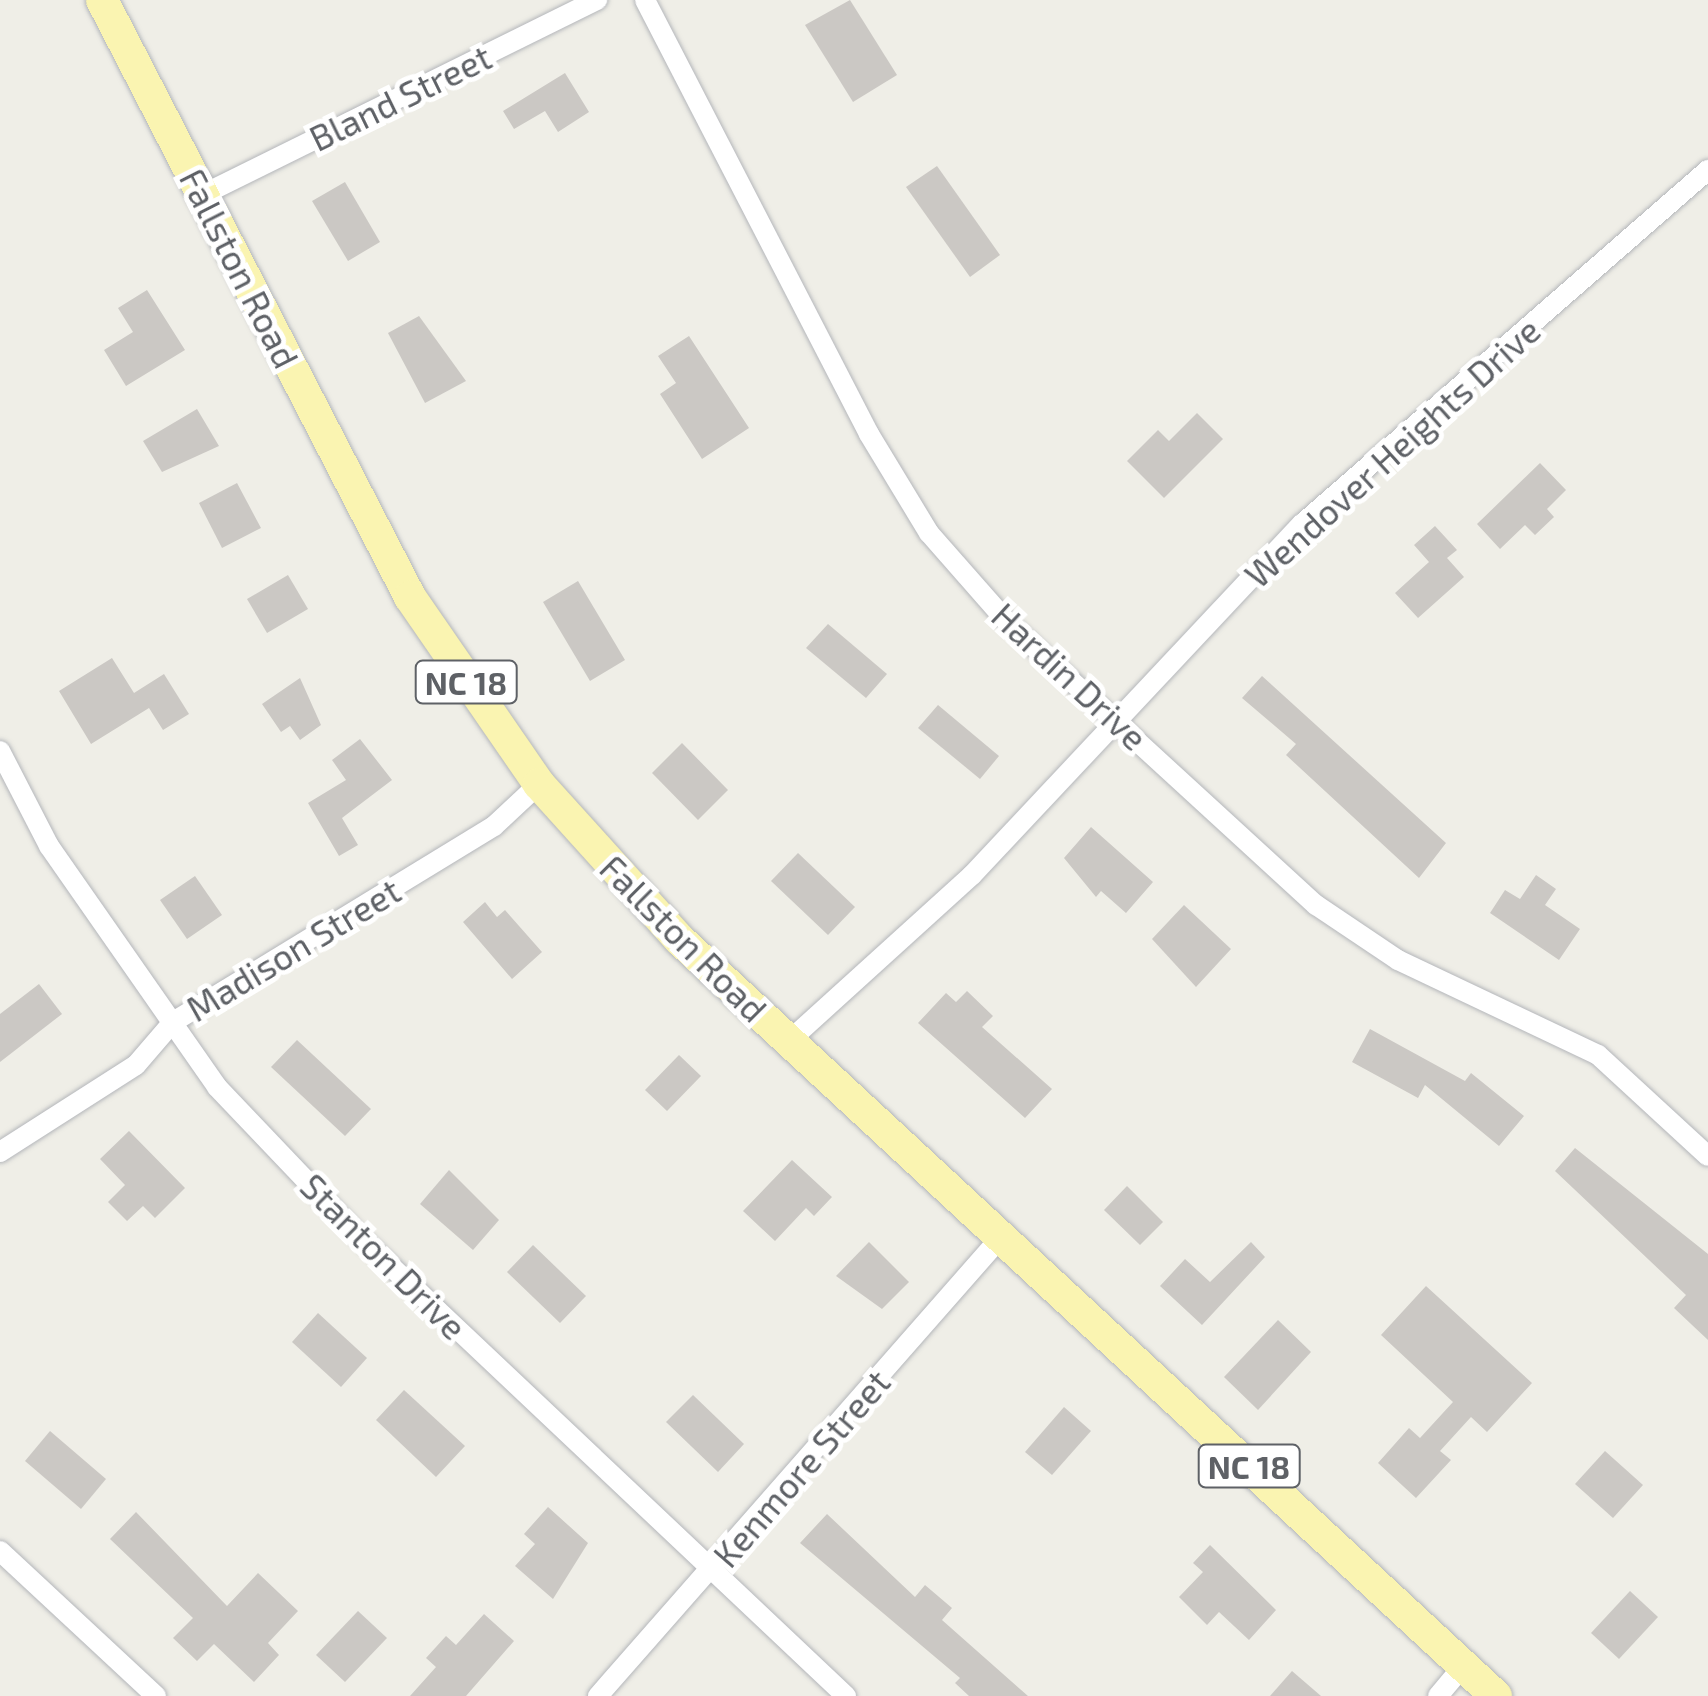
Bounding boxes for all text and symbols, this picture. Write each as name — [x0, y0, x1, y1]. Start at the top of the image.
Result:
street label: Bland Street — [302, 35, 498, 159]
street label: Fallston Road — [172, 161, 308, 375]
street label: Wendover Heights Drive — [1236, 308, 1548, 596]
street label: Hardin Drive — [984, 594, 1156, 758]
road number: NC 18 — [414, 655, 518, 709]
street label: Fallston Road — [592, 846, 776, 1030]
street label: Madison Street — [179, 869, 407, 1029]
street label: Stanton Drive — [293, 1165, 475, 1347]
street label: Kenmore Street — [704, 1361, 898, 1575]
road number: NC 18 — [1196, 1439, 1302, 1493]

